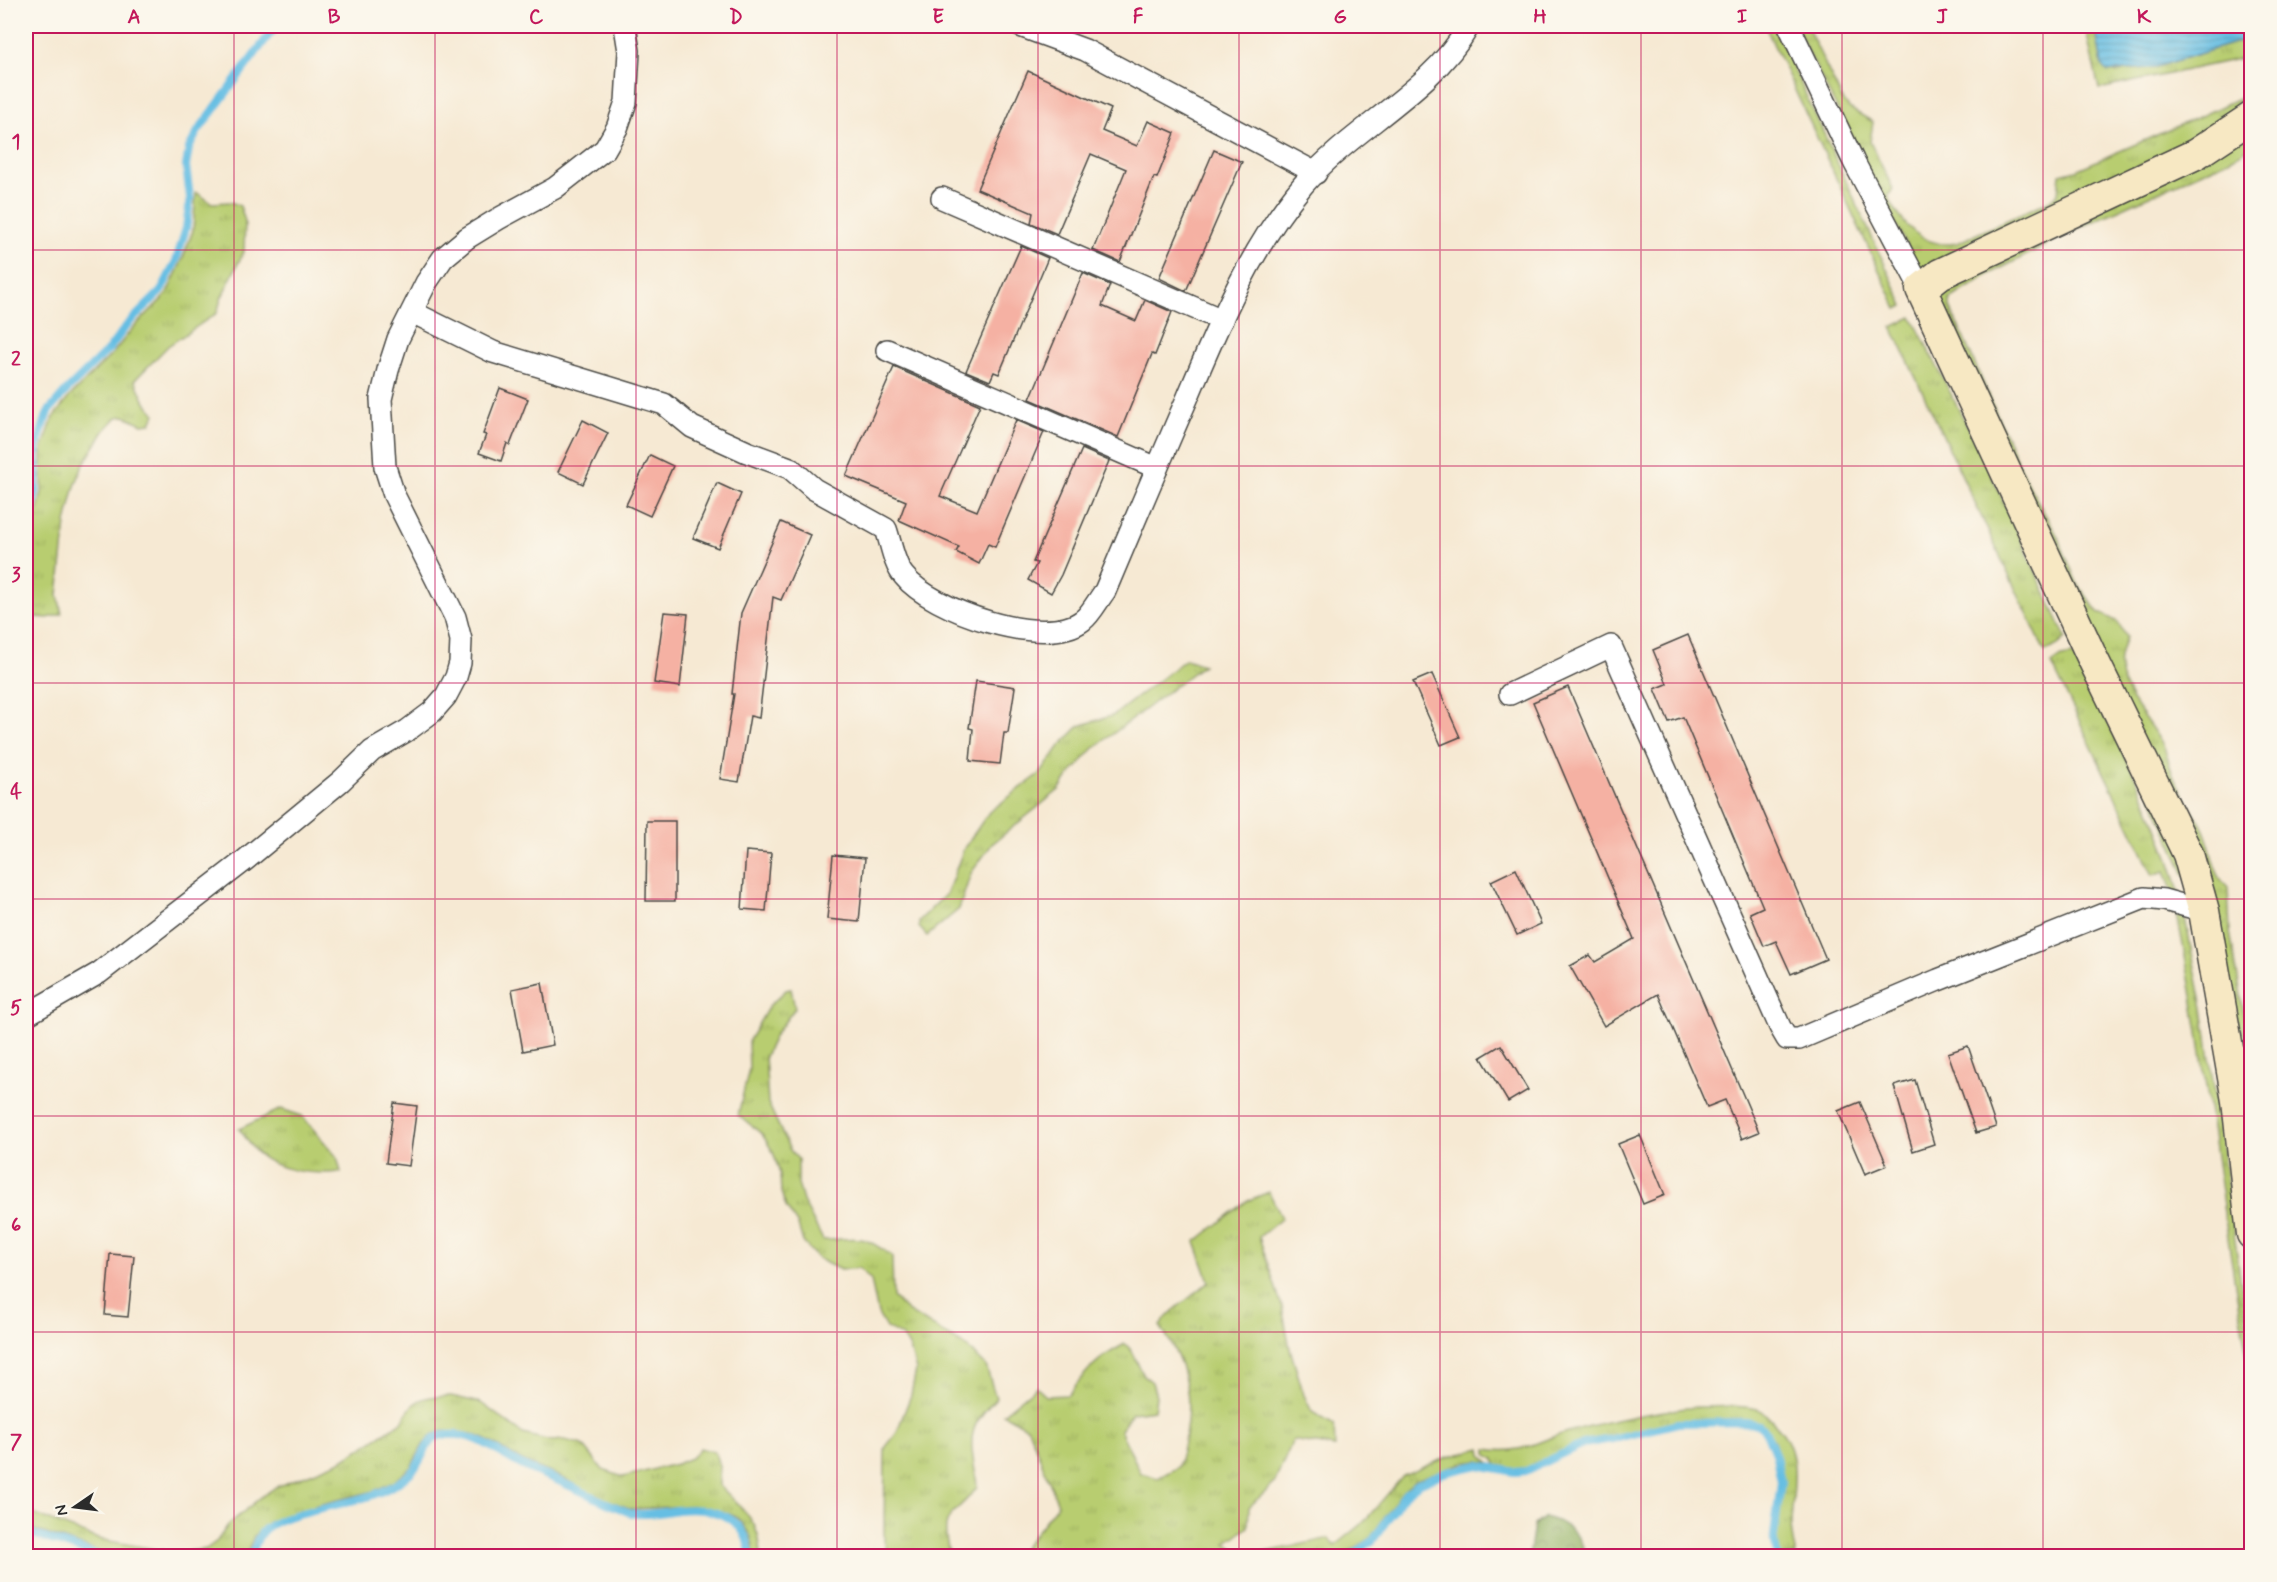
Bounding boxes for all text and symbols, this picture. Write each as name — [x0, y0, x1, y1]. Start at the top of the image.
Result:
text: A — [127, 4, 141, 31]
text: B — [328, 4, 341, 31]
text: C — [529, 4, 544, 31]
text: D — [729, 4, 743, 31]
text: E — [932, 4, 944, 31]
text: F — [1133, 4, 1144, 31]
text: G — [1333, 4, 1347, 31]
text: H — [1533, 4, 1547, 31]
text: I — [1737, 4, 1747, 31]
text: J — [1936, 4, 1948, 31]
text: K — [2137, 4, 2152, 31]
text: 1 — [12, 129, 20, 156]
text: 2 — [11, 346, 21, 373]
text: 3 — [11, 562, 21, 589]
text: 4 — [10, 779, 22, 806]
text: 5 — [10, 995, 22, 1022]
text: 6 — [11, 1212, 21, 1239]
text: 7 — [10, 1429, 22, 1456]
north arrow — [45, 1477, 105, 1537]
text: N — [50, 1503, 73, 1518]

